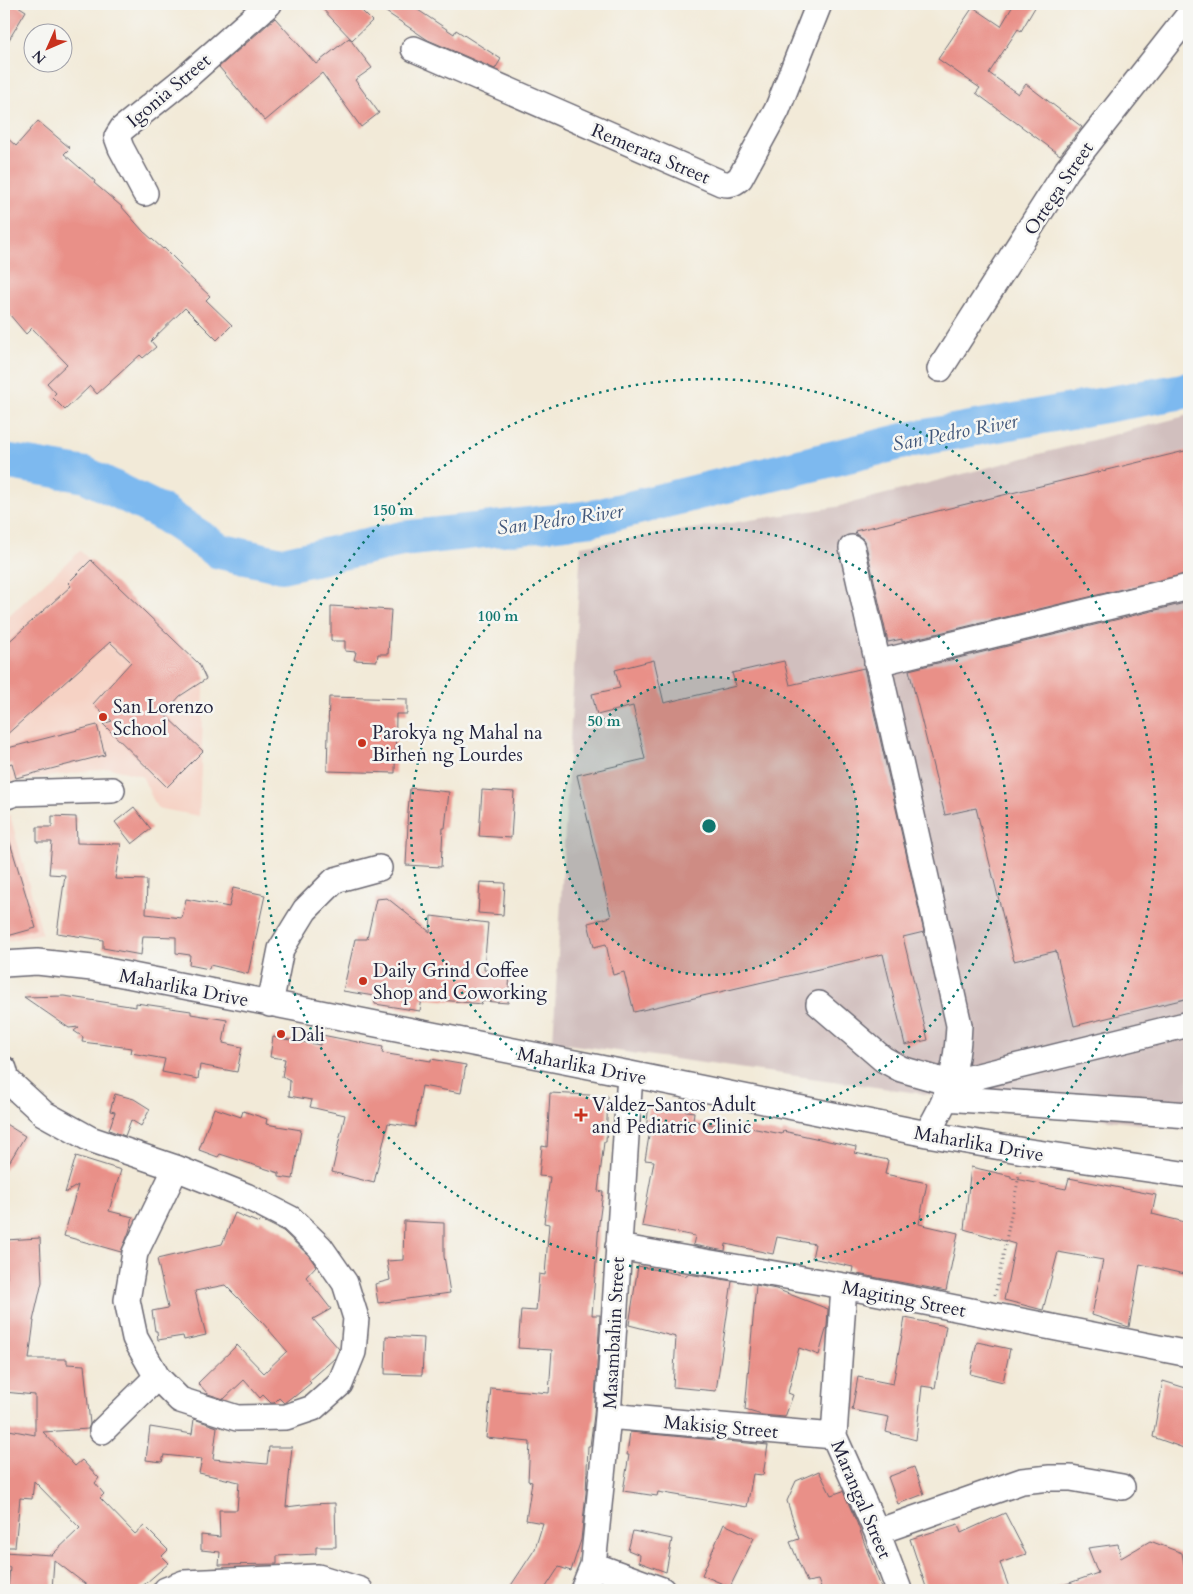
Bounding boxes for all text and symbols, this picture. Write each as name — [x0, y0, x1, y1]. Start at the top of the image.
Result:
north arrow — [22, 22, 72, 72]
text: N — [28, 46, 50, 68]
street label: Igonia Street — [121, 48, 216, 134]
street label: Remerata Street — [587, 117, 714, 191]
street label: Ortega Street — [1018, 137, 1100, 240]
water label: San Pedro River — [890, 407, 1021, 458]
water label: San Pedro River — [495, 497, 626, 542]
text: 150 m — [373, 500, 414, 520]
text: 100 m — [478, 606, 519, 626]
place label: San Lorenzo School — [113, 694, 214, 742]
marker: San Lorenzo School — [97, 711, 109, 723]
text: 50 m — [587, 711, 621, 731]
place label: Parokya ng Mahal na Birhen ng Lourdes — [372, 720, 542, 768]
marker: Parokya ng Mahal na Birhen ng Lourdes — [356, 737, 368, 749]
centre of rings — [700, 817, 718, 835]
place label: Daily Grind Coffee Shop and Coworking — [373, 958, 547, 1006]
street label: Maharlika Drive — [117, 963, 251, 1013]
marker: Daily Grind Coffee Shop and Coworking — [357, 975, 369, 987]
place label: Dali — [291, 1022, 325, 1048]
marker: Dali — [275, 1028, 287, 1040]
street label: Maharlika Drive — [515, 1041, 649, 1091]
place label: Valdez-Santos Adult and Pediatric Clinic — [592, 1092, 756, 1140]
marker: Valdez-Santos Adult and Pediatric Clinic — [574, 1108, 588, 1122]
street label: Maharlika Drive — [912, 1120, 1046, 1168]
street label: Masambahin Street — [597, 1256, 631, 1410]
street label: Magiting Street — [840, 1274, 968, 1324]
street label: Makisig Street — [663, 1409, 779, 1445]
street label: Marangal Street — [824, 1436, 898, 1563]

